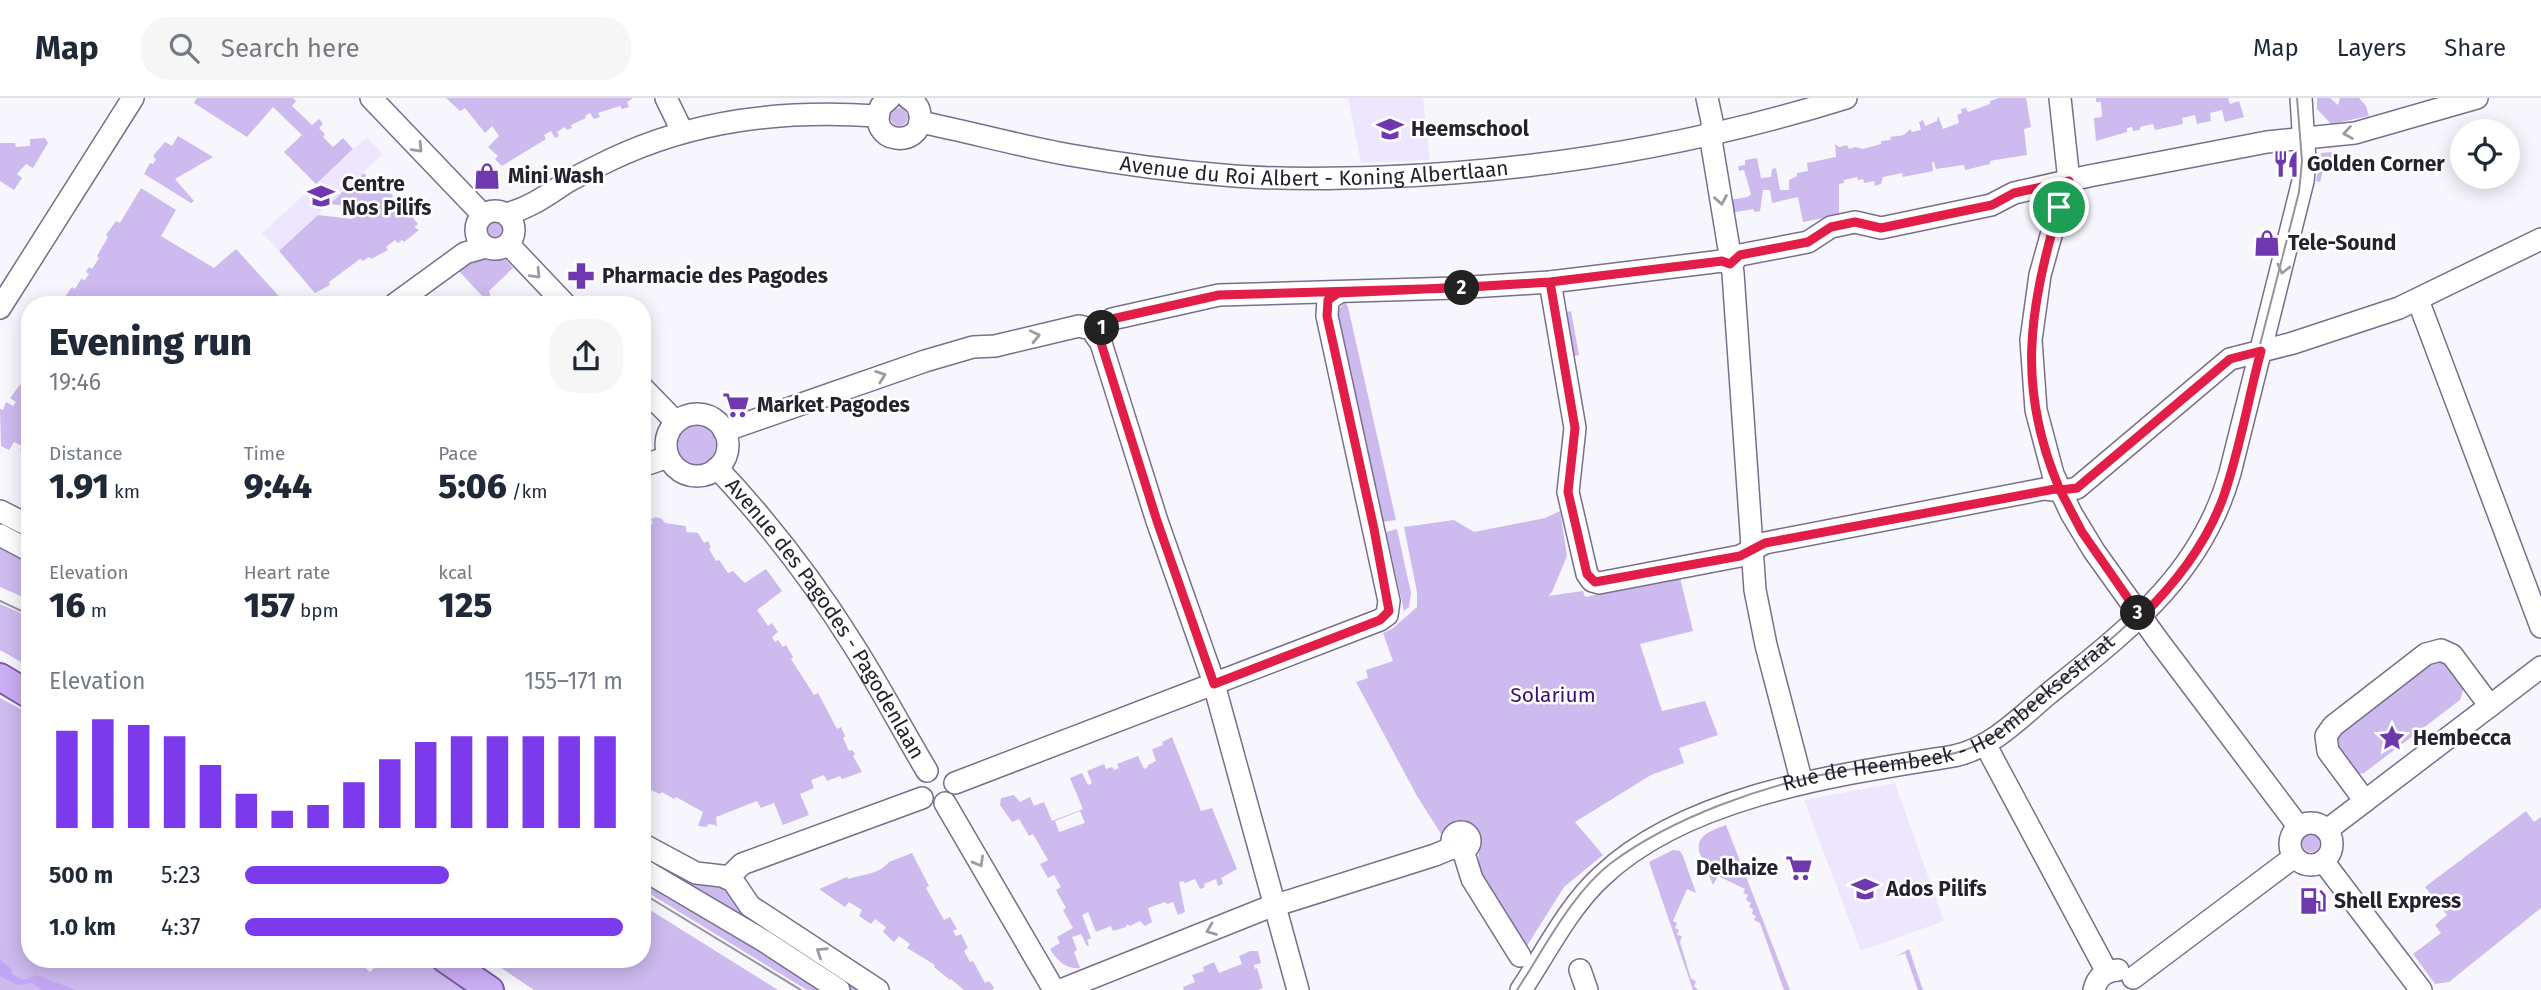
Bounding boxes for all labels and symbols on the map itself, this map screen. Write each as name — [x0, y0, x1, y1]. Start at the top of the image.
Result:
school or university icon: Heemschool — [1375, 114, 1405, 144]
place label: Heemschool — [1411, 116, 1530, 142]
one-way arrow — [2342, 126, 2354, 141]
one-way arrow — [410, 140, 422, 153]
restaurant icon: Golden Corner — [2271, 149, 2301, 179]
street label: Avenue du Roi Albert - Koning Albertlaan — [1118, 150, 1510, 192]
place label: Golden Corner — [2307, 151, 2445, 177]
shop icon: Mini Wash — [472, 161, 502, 191]
place label: Mini Wash — [508, 163, 604, 189]
place label: Centre Nos Pilifs — [342, 171, 432, 221]
pin — [2029, 177, 2089, 237]
school or university icon: Centre Nos Pilifs — [306, 181, 336, 211]
one-way arrow — [1713, 194, 1728, 206]
shop icon: Tele-Sound — [2252, 228, 2282, 258]
place label: Tele-Sound — [2288, 230, 2396, 256]
pharmacy icon: Pharmacie des Pagodes — [566, 261, 596, 291]
place label: Pharmacie des Pagodes — [602, 263, 828, 289]
one-way arrow — [2276, 263, 2291, 275]
one-way arrow — [528, 266, 541, 279]
pin: 2 — [1444, 270, 1480, 306]
pin: 1 — [1084, 310, 1120, 345]
one-way arrow — [1029, 330, 1041, 345]
one-way arrow — [875, 371, 887, 385]
supermarket icon: Market Pagodes — [721, 390, 751, 420]
place label: Market Pagodes — [757, 392, 910, 418]
street label: Avenue des Pagodes - Pagodenlaan — [720, 473, 930, 764]
pin: 3 — [2120, 596, 2156, 630]
street label: Rue de Heembeek - Heembeeksestraat — [1780, 628, 2120, 797]
park label: Solarium — [1510, 682, 1596, 708]
place icon: Hembecca — [2377, 723, 2407, 753]
place label: Hembecca — [2413, 725, 2511, 751]
supermarket icon: Delhaize — [1784, 853, 1814, 883]
one-way arrow — [971, 854, 984, 867]
place label: Delhaize — [1696, 855, 1778, 881]
school or university icon: Ados Pilifs — [1850, 874, 1880, 904]
place label: Ados Pilifs — [1885, 876, 1987, 902]
fuel station icon: Shell Express — [2298, 886, 2328, 916]
place label: Shell Express — [2334, 888, 2461, 914]
one-way arrow — [1205, 922, 1217, 936]
one-way arrow — [816, 948, 829, 960]

